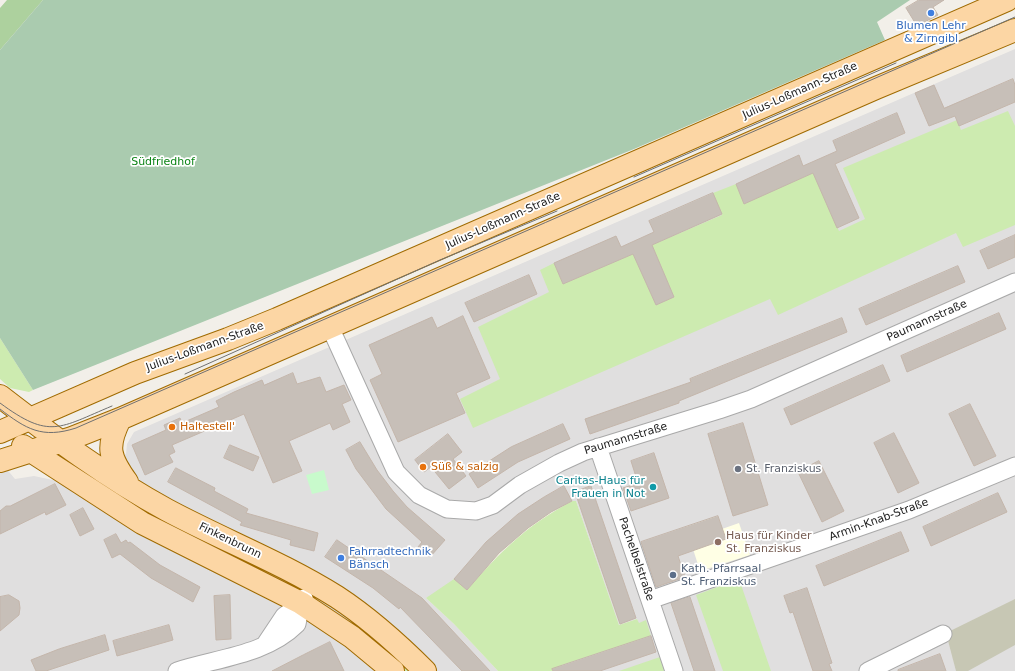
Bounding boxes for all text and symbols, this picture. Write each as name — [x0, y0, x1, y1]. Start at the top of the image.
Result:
marker: Blumen Lehr & Zirngibl — [926, 8, 936, 18]
place label: Blumen Lehr & Zirngibl — [896, 19, 966, 45]
street label: Julius-Loßmann-Straße — [741, 60, 859, 122]
park label: Südfriedhof — [131, 155, 195, 169]
street label: Julius-Loßmann-Straße — [444, 190, 562, 252]
street label: Paumannstraße — [885, 297, 969, 345]
street label: Julius-Loßmann-Straße — [144, 320, 266, 374]
place label: Haltestell' — [180, 420, 235, 434]
street label: Paumannstraße — [583, 420, 669, 458]
marker: Haltestell' — [167, 422, 177, 432]
place label: Süß & salzig — [431, 460, 499, 474]
marker: Süß & salzig — [418, 462, 428, 472]
place label: St. Franziskus — [746, 462, 821, 476]
marker: St. Franziskus — [733, 464, 743, 474]
place label: Caritas-Haus für Frauen in Not — [556, 474, 645, 500]
marker: Caritas-Haus für Frauen in Not — [648, 482, 658, 492]
street label: Armin-Knab-Straße — [828, 496, 930, 544]
street label: Pachelbelstraße — [616, 515, 656, 603]
street label: Finkenbrunn — [197, 520, 263, 562]
place label: Haus für Kinder St. Franziskus — [726, 529, 812, 555]
marker: Haus für Kinder St. Franziskus — [713, 537, 723, 547]
place label: Fahrradtechnik Bänsch — [349, 545, 431, 571]
marker: Fahrradtechnik Bänsch — [336, 553, 346, 563]
place label: Kath. Pfarrsaal St. Franziskus — [681, 562, 761, 588]
marker: Kath. Pfarrsaal St. Franziskus — [668, 570, 678, 580]

